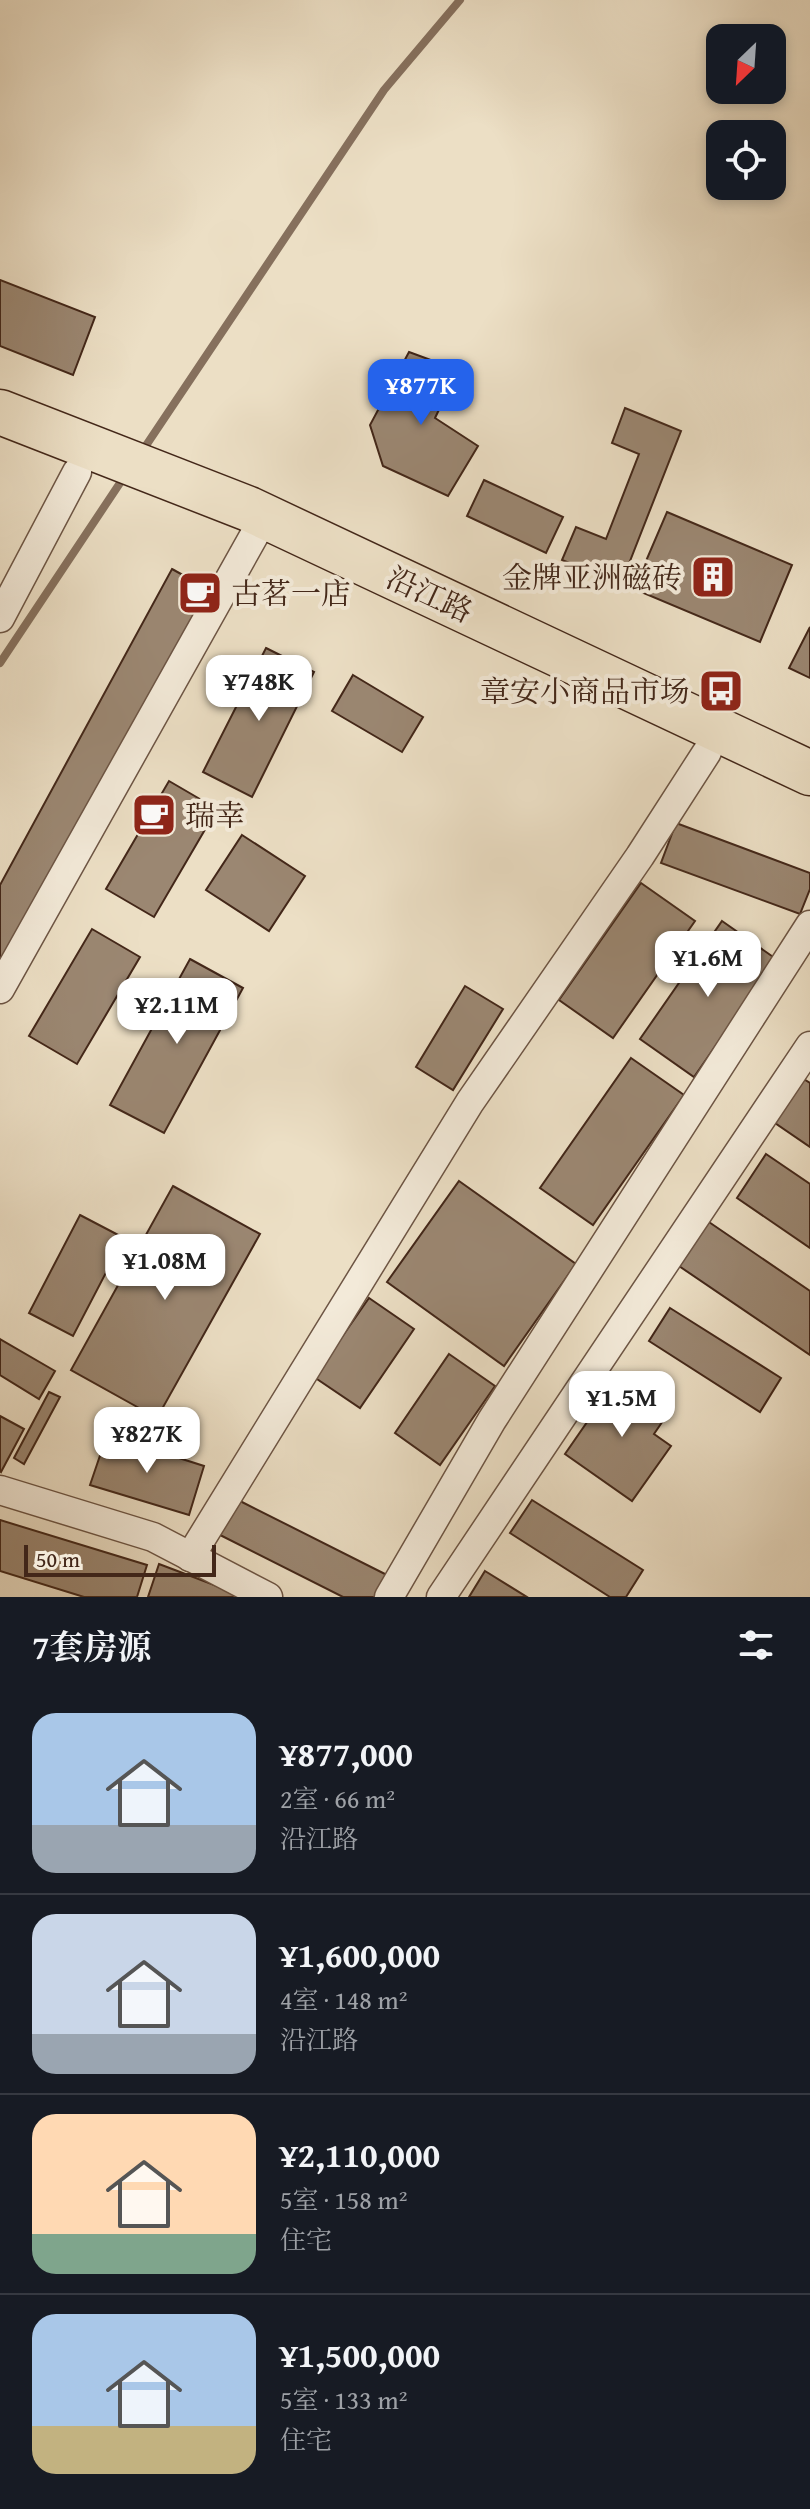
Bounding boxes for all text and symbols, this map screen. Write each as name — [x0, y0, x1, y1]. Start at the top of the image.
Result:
north arrow — [706, 24, 786, 104]
map controls — [706, 24, 786, 200]
button: locate — [706, 120, 786, 200]
pin: ¥877K — [365, 359, 477, 427]
text: ¥877K — [386, 365, 456, 404]
building icon: 金牌亚洲磁砖 — [689, 553, 737, 601]
street label: 沿江路 — [380, 555, 480, 633]
place label: 金牌亚洲磁砖 — [502, 555, 682, 599]
cafe icon: 古茗一店 — [176, 569, 224, 617]
place label: 古茗一店 — [231, 571, 351, 615]
pin: ¥748K — [203, 655, 315, 723]
text: ¥748K — [224, 661, 294, 700]
bus stop icon: 章安小商品市场 — [697, 667, 745, 715]
place label: 章安小商品市场 — [480, 669, 690, 713]
cafe icon: 瑞幸 — [130, 791, 178, 839]
place label: 瑞幸 — [185, 793, 245, 837]
pin: ¥1.6M — [652, 931, 764, 999]
text: ¥1.6M — [673, 937, 743, 976]
pin: ¥2.11M — [112, 978, 242, 1046]
text: ¥2.11M — [135, 984, 219, 1023]
pin: ¥1.08M — [100, 1234, 230, 1302]
text: ¥1.08M — [123, 1240, 207, 1279]
pin: ¥1.5M — [566, 1371, 678, 1439]
text: ¥1.5M — [587, 1377, 657, 1416]
pin: ¥827K — [91, 1407, 203, 1475]
text: ¥827K — [112, 1413, 182, 1452]
scale bar — [24, 1541, 216, 1577]
text: 50 m — [36, 1543, 80, 1575]
text: 7套房源 — [32, 1622, 152, 1671]
icon: filters — [734, 1623, 778, 1667]
text: ¥877,000 — [280, 1729, 413, 1778]
icon: home — [96, 1745, 192, 1841]
text: 2室 · 66 m² — [280, 1779, 395, 1818]
text: 沿江路 — [280, 1819, 358, 1858]
text: ¥1,600,000 — [280, 1930, 440, 1979]
icon: home — [96, 1946, 192, 2042]
text: 4室 · 148 m² — [280, 1980, 408, 2019]
text: 沿江路 — [280, 2020, 358, 2059]
text: ¥2,110,000 — [280, 2130, 440, 2179]
icon: home — [96, 2146, 192, 2242]
text: 5室 · 158 m² — [280, 2180, 408, 2219]
text: 住宅 — [280, 2220, 332, 2259]
text: ¥1,500,000 — [280, 2330, 440, 2379]
icon: home — [96, 2346, 192, 2442]
text: 5室 · 133 m² — [280, 2380, 408, 2419]
text: 住宅 — [280, 2420, 332, 2459]

